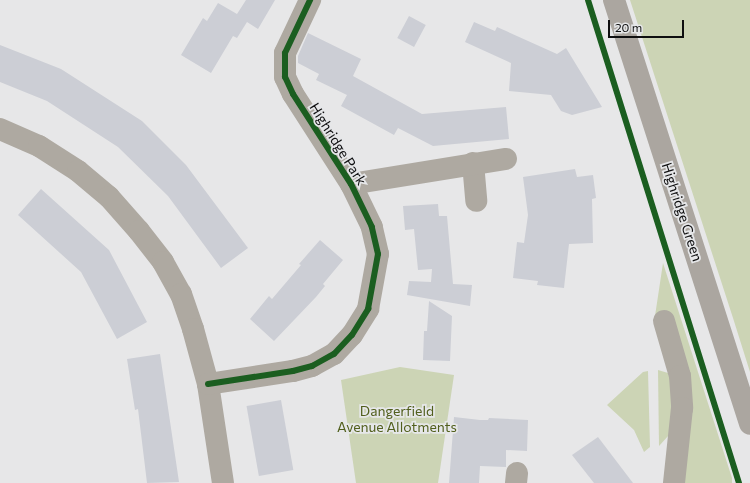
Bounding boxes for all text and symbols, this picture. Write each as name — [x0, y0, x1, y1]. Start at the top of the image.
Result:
scale bar — [610, 12, 686, 38]
text: 20 m — [615, 20, 642, 34]
street label: Highridge Park — [306, 100, 370, 188]
street label: Highridge Green — [658, 160, 706, 264]
park label: Dangerfield Avenue Allotments — [337, 403, 457, 436]

